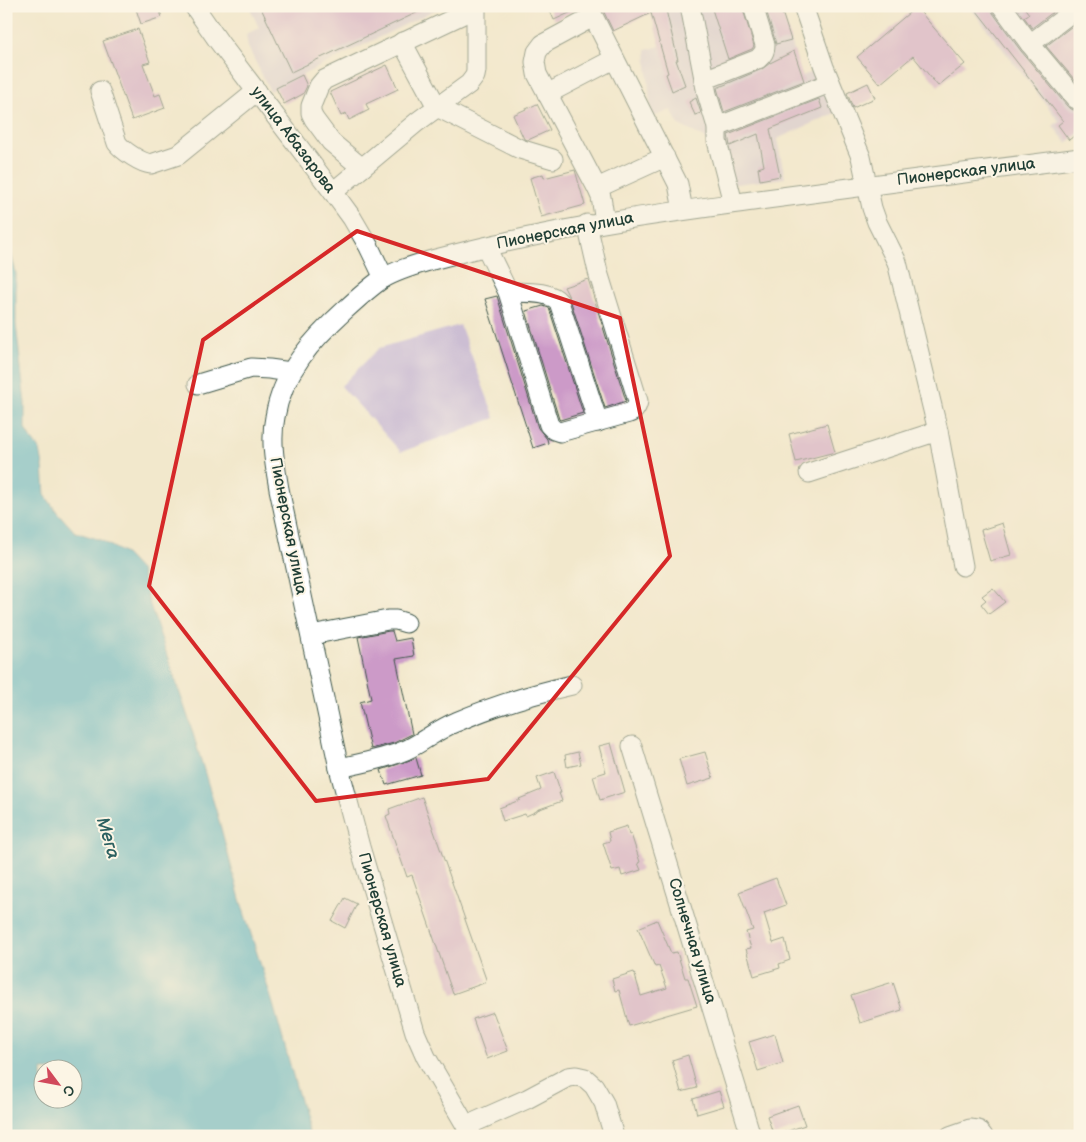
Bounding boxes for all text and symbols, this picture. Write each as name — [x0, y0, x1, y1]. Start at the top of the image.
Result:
street label: улица Абазарова — [247, 83, 340, 198]
street label: Пионерская улица — [896, 154, 1037, 190]
street label: Пионерская улица — [495, 208, 636, 254]
street label: Пионерская улица — [265, 456, 311, 597]
water label: Мега — [92, 814, 124, 862]
street label: Пионерская улица — [354, 850, 410, 990]
street label: Солнечная улица — [664, 876, 720, 1007]
north arrow — [32, 1060, 82, 1110]
text: С — [59, 1082, 78, 1099]

